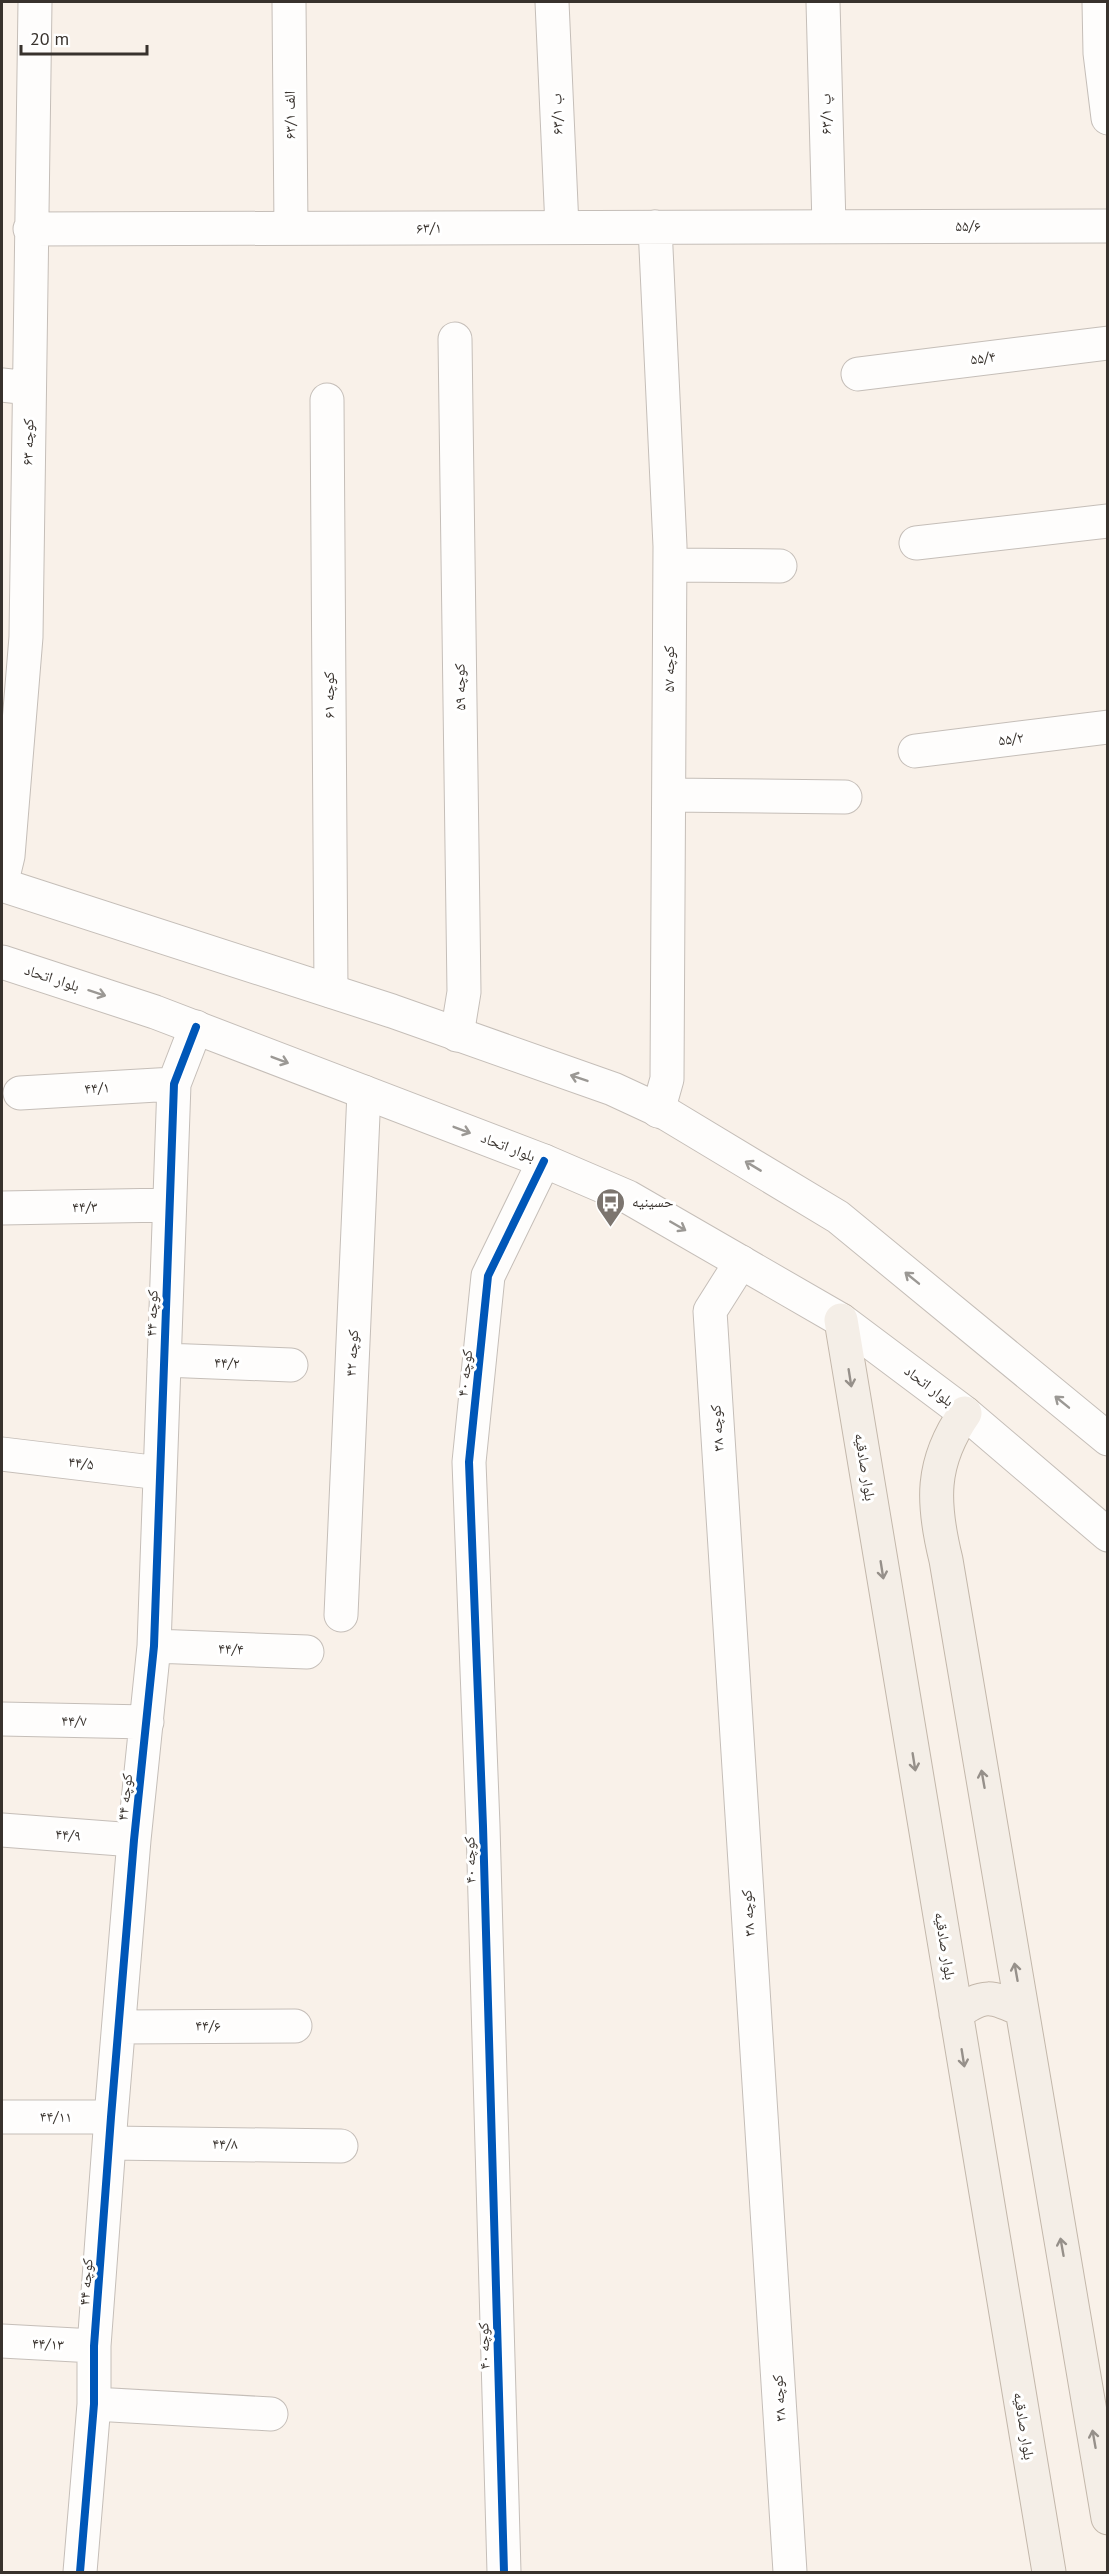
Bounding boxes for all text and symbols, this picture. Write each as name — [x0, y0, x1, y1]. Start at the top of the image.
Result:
scale bar — [21, 18, 147, 56]
text: 20 m — [30, 27, 69, 50]
street label: ۶۳/۱ الف — [280, 91, 299, 139]
street label: ۶۳/۱ ب — [546, 93, 567, 135]
street label: ۶۳/۱ پ — [816, 93, 835, 135]
street label: ۵۵/۶ — [955, 216, 981, 235]
street label: ۶۳/۱ — [416, 218, 442, 237]
street label: ۵۵/۴ — [969, 346, 997, 368]
street label: کوچه ۶۳ — [18, 418, 37, 466]
street label: کوچه ۵۷ — [659, 645, 678, 693]
street label: کوچه ۵۹ — [450, 663, 469, 711]
street label: کوچه ۶۱ — [319, 671, 338, 719]
street label: ۵۵/۲ — [997, 727, 1025, 749]
street label: بلوار اتحاد — [22, 960, 82, 995]
one-way arrow — [87, 988, 106, 999]
one-way arrow — [270, 1055, 289, 1066]
one-way arrow — [571, 1071, 589, 1082]
street label: ۴۴/۱ — [84, 1077, 110, 1098]
one-way arrow — [453, 1125, 471, 1136]
street label: بلوار اتحاد — [478, 1127, 538, 1166]
one-way arrow — [745, 1160, 762, 1172]
bus stop icon: حسینیه — [595, 1186, 627, 1228]
place label: حسینیه — [632, 1192, 674, 1211]
street label: ۴۴/۳ — [72, 1197, 98, 1216]
one-way arrow — [669, 1221, 687, 1232]
one-way arrow — [905, 1271, 920, 1285]
street label: کوچه ۴۴ — [141, 1289, 162, 1337]
street label: کوچه ۴۲ — [341, 1329, 362, 1377]
street label: کوچه ۴۰ — [453, 1349, 476, 1397]
street label: ۴۴/۲ — [214, 1353, 240, 1372]
street label: بلوار اتحاد — [901, 1361, 958, 1410]
one-way arrow — [845, 1367, 856, 1387]
one-way arrow — [1054, 1395, 1070, 1408]
street label: کوچه ۳۸ — [705, 1404, 728, 1452]
street label: بلوار صادقیه — [851, 1432, 880, 1502]
street label: ۴۴/۵ — [67, 1452, 95, 1474]
one-way arrow — [877, 1560, 888, 1579]
street label: ۴۴/۴ — [218, 1639, 244, 1658]
street label: ۴۴/۷ — [61, 1711, 87, 1730]
one-way arrow — [909, 1752, 920, 1772]
one-way arrow — [977, 1770, 988, 1790]
street label: کوچه ۴۴ — [113, 1773, 136, 1821]
street label: ۴۴/۹ — [55, 1824, 82, 1845]
street label: کوچه ۴۰ — [459, 1836, 480, 1884]
street label: کوچه ۳۸ — [736, 1889, 759, 1937]
street label: بلوار صادقیه — [931, 1911, 960, 1981]
one-way arrow — [1010, 1962, 1021, 1982]
street label: ۴۴/۶ — [195, 2016, 221, 2035]
one-way arrow — [958, 2048, 969, 2068]
street label: ۴۴/۱۱ — [40, 2107, 72, 2126]
street label: ۴۴/۸ — [212, 2134, 238, 2153]
one-way arrow — [1056, 2238, 1067, 2257]
street label: کوچه ۴۴ — [74, 2258, 97, 2306]
street label: کوچه ۴۰ — [473, 2322, 494, 2370]
street label: ۴۴/۱۳ — [31, 2333, 65, 2354]
street label: کوچه ۳۸ — [767, 2374, 790, 2422]
street label: بلوار صادقیه — [1010, 2391, 1039, 2461]
one-way arrow — [1089, 2430, 1100, 2450]

